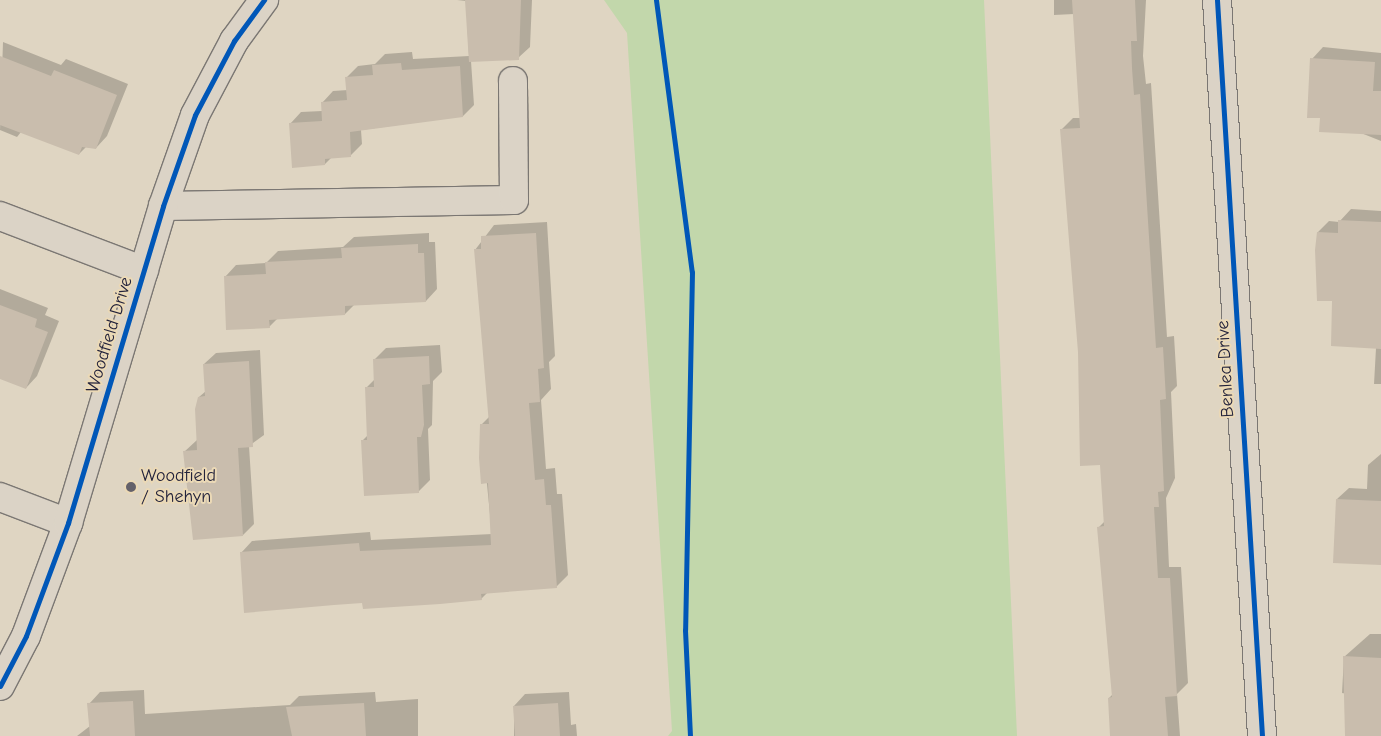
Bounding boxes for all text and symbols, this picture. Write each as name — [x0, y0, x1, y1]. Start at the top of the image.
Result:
street label: Woodfield Drive — [82, 275, 138, 395]
street label: Benlea Drive — [1213, 320, 1239, 418]
place label: Woodfield / Shehyn — [141, 466, 216, 508]
marker: Woodfield / Shehyn — [125, 481, 137, 493]

